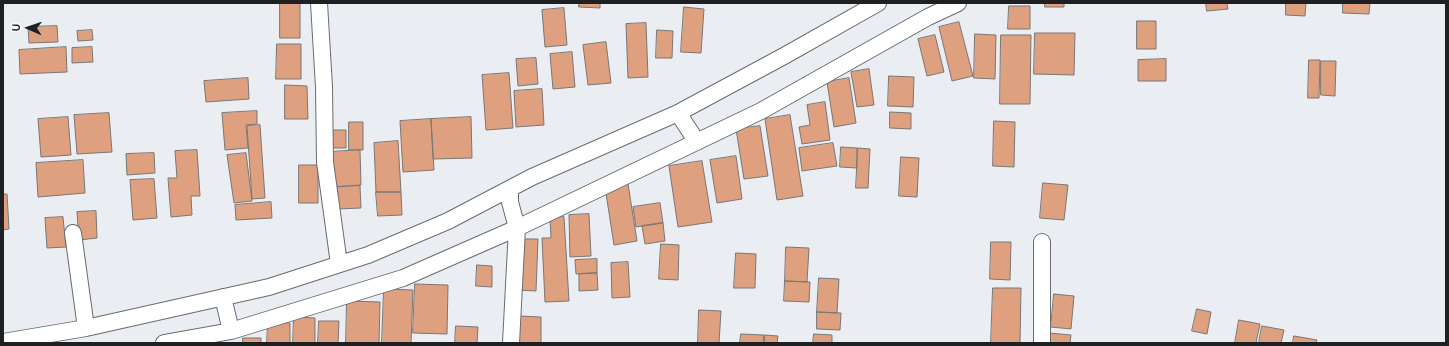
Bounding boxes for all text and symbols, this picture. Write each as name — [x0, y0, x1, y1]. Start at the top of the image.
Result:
north arrow — [8, 8, 48, 48]
text: U — [9, 24, 23, 32]

